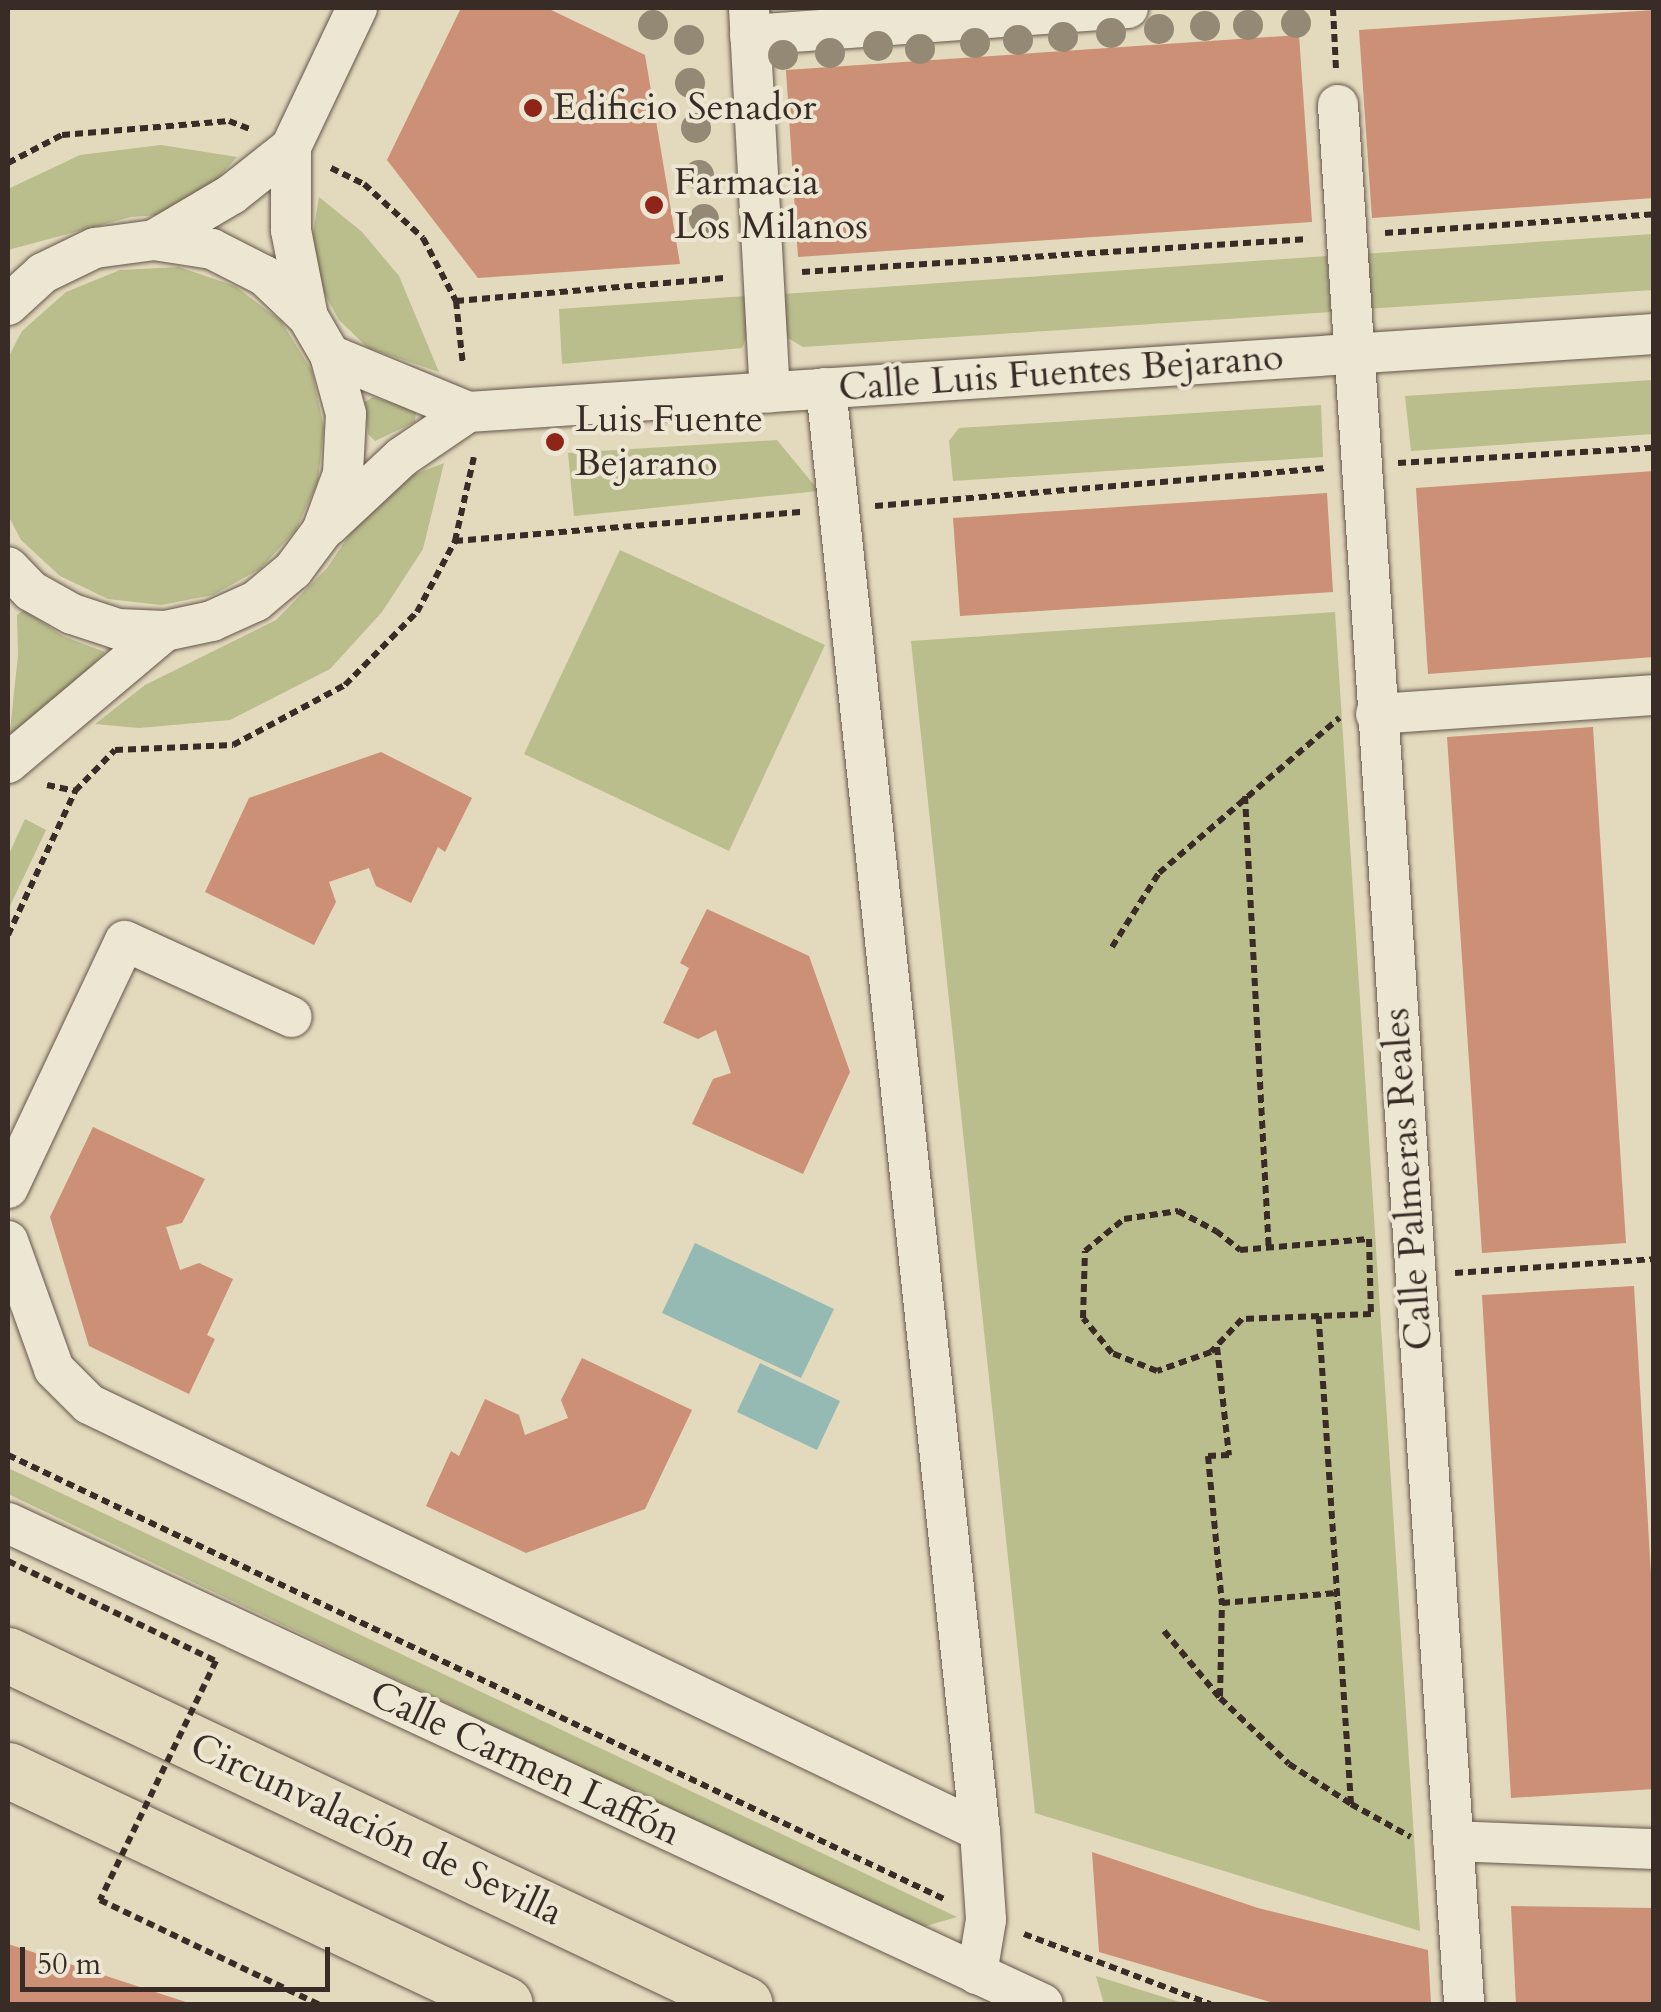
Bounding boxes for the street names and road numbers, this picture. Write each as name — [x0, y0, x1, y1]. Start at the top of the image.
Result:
street label: Calle Luis Fuentes Bejarano — [837, 335, 1285, 411]
street label: Calle Palmeras Reales — [1373, 1006, 1443, 1352]
street label: Calle Carmen Laffón — [363, 1672, 687, 1856]
street label: Circunvalación de Sevilla — [183, 1724, 569, 1936]

